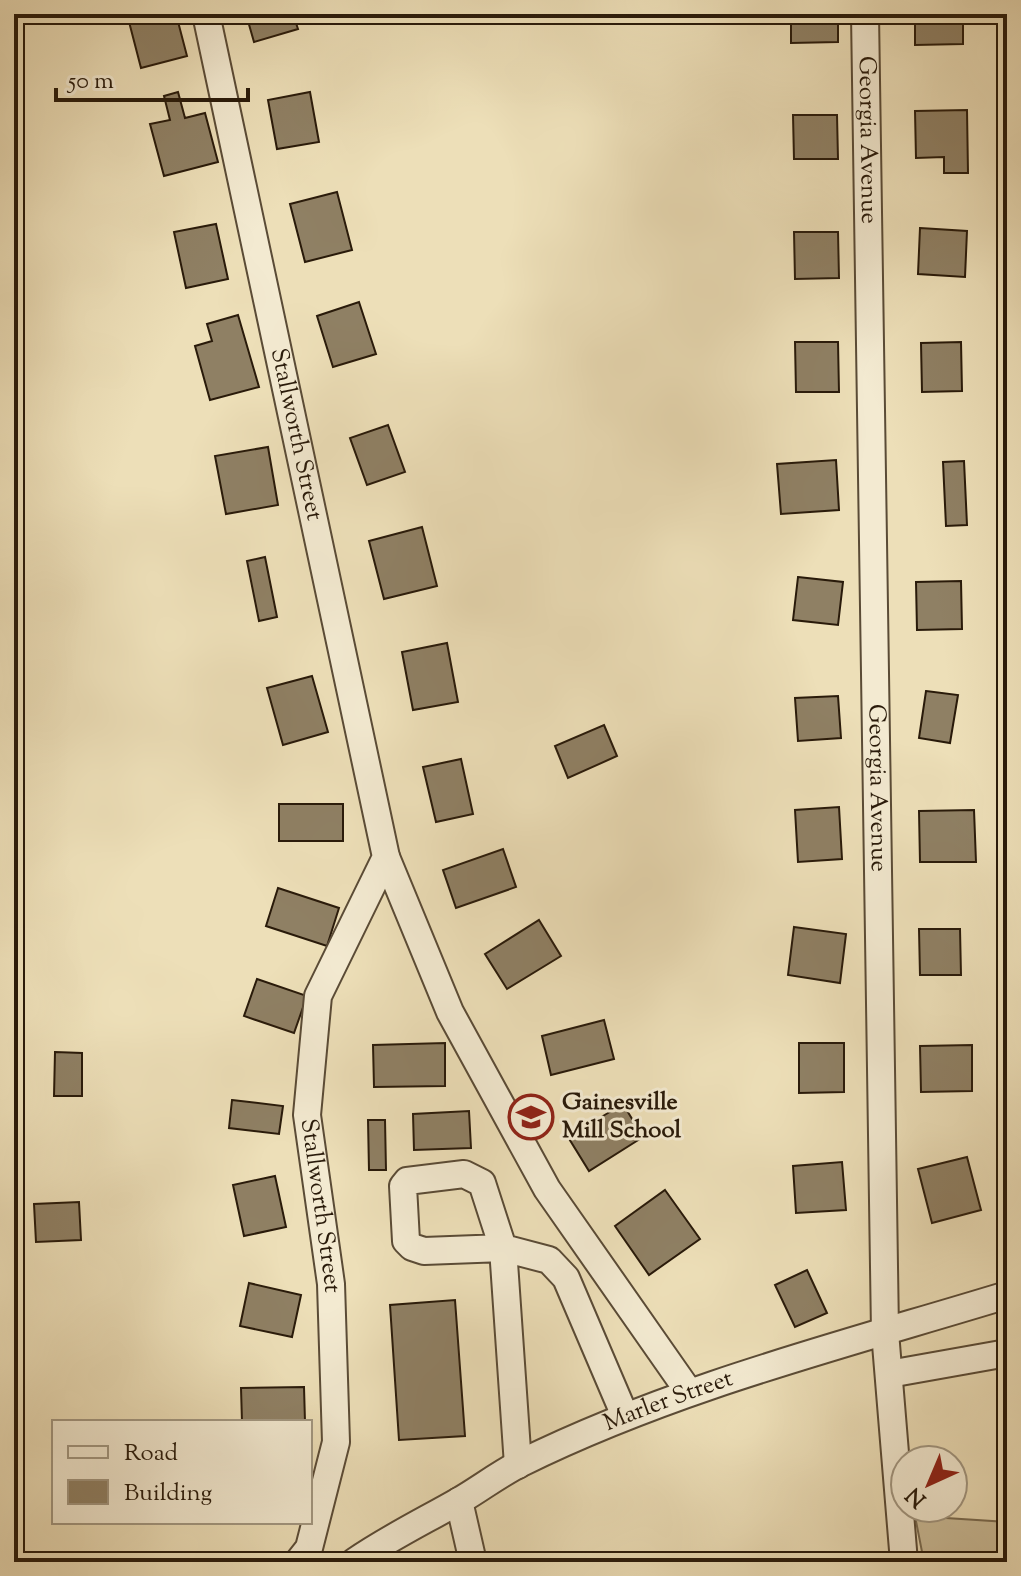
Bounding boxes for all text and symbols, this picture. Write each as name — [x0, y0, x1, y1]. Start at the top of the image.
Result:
scale bar — [56, 52, 248, 102]
street label: Georgia Avenue — [849, 56, 885, 224]
text: 50 m — [66, 65, 114, 99]
street label: Stallworth Street — [261, 345, 331, 524]
street label: Georgia Avenue — [858, 704, 895, 872]
place label: Gainesville Mill School — [562, 1086, 681, 1148]
school or university icon: Gainesville Mill School — [507, 1093, 555, 1141]
street label: Stallworth Street — [291, 1116, 348, 1293]
street label: Marler Street — [599, 1362, 737, 1441]
legend — [52, 1420, 312, 1524]
text: Road — [124, 1437, 178, 1471]
north arrow — [889, 1444, 969, 1524]
text: Building — [124, 1477, 213, 1511]
text: N — [899, 1478, 935, 1514]

